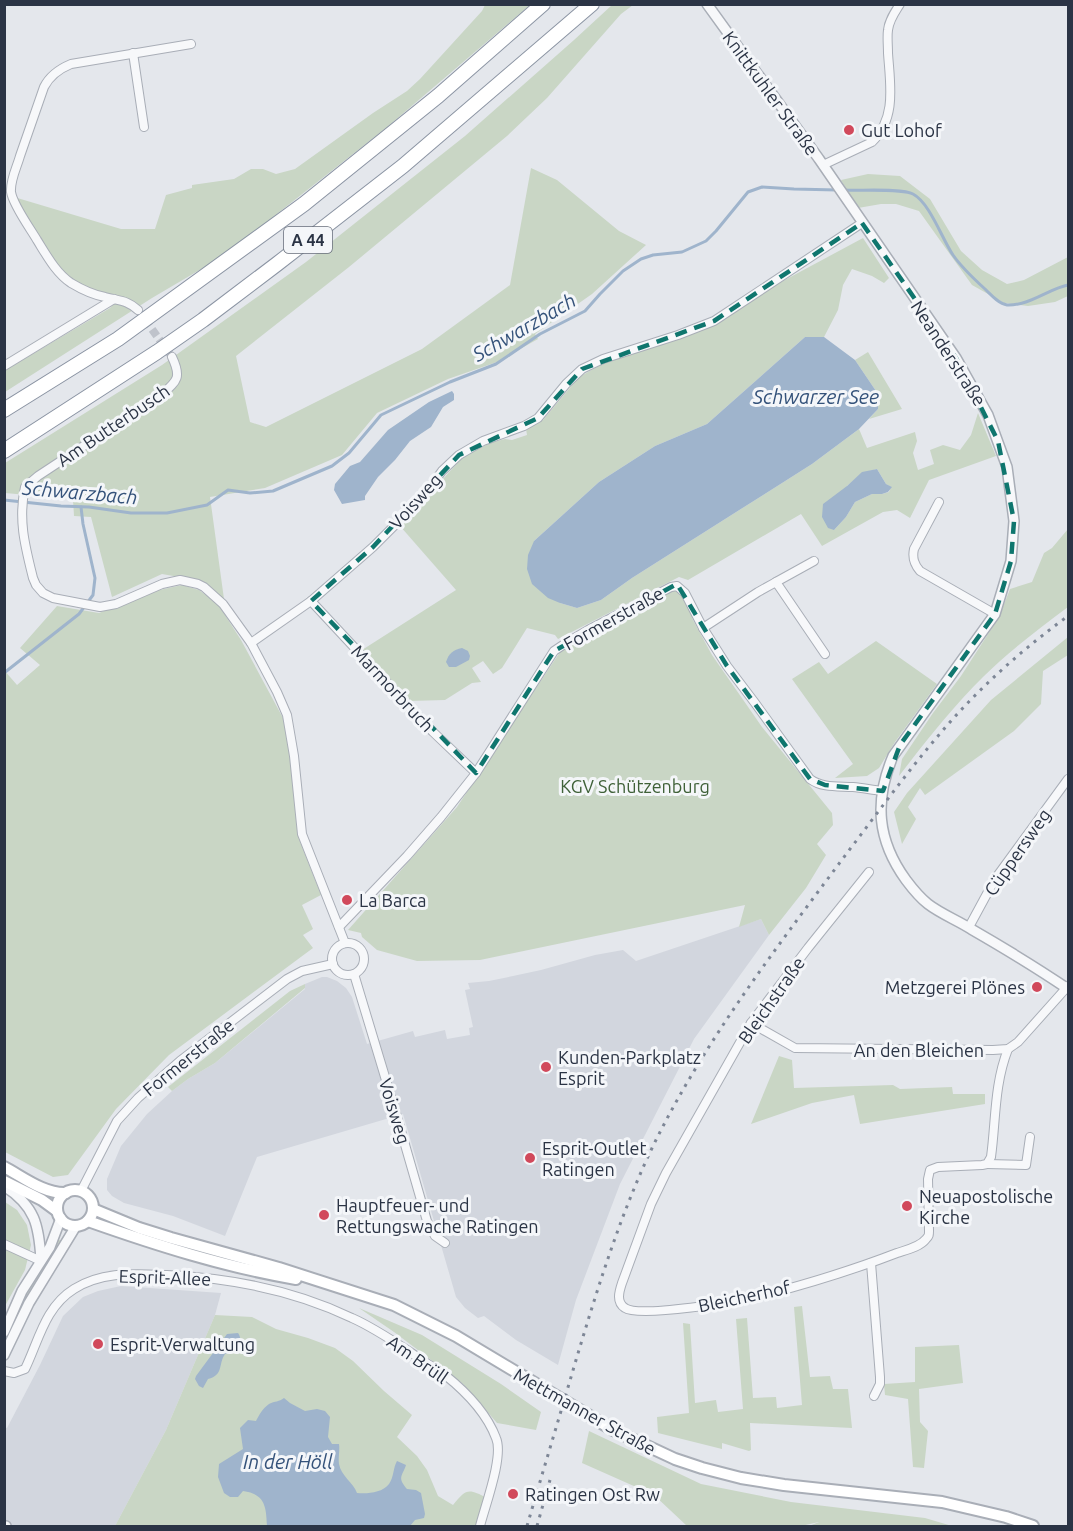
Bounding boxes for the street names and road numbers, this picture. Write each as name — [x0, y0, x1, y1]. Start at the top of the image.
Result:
street label: Knittkuhler Straße — [719, 27, 823, 159]
road number: A 44 — [284, 227, 332, 253]
street label: Neanderstraße — [908, 297, 990, 409]
street label: Am Butterbusch — [53, 380, 173, 470]
street label: Voisweg — [385, 469, 445, 533]
street label: Formerstraße — [560, 582, 666, 654]
street label: Marmorbruch — [348, 641, 438, 735]
street label: Cüppersweg — [980, 805, 1054, 899]
street label: Bleichstraße — [734, 953, 808, 1047]
street label: Formerstraße — [139, 1014, 237, 1100]
street label: An den Bleichen — [854, 1040, 984, 1060]
street label: Voisweg — [376, 1076, 414, 1146]
street label: Esprit-Allee — [118, 1265, 212, 1289]
street label: Bleicherhof — [696, 1276, 792, 1316]
street label: Am Brüll — [384, 1331, 452, 1387]
street label: Mettmanner Straße — [510, 1364, 660, 1458]

